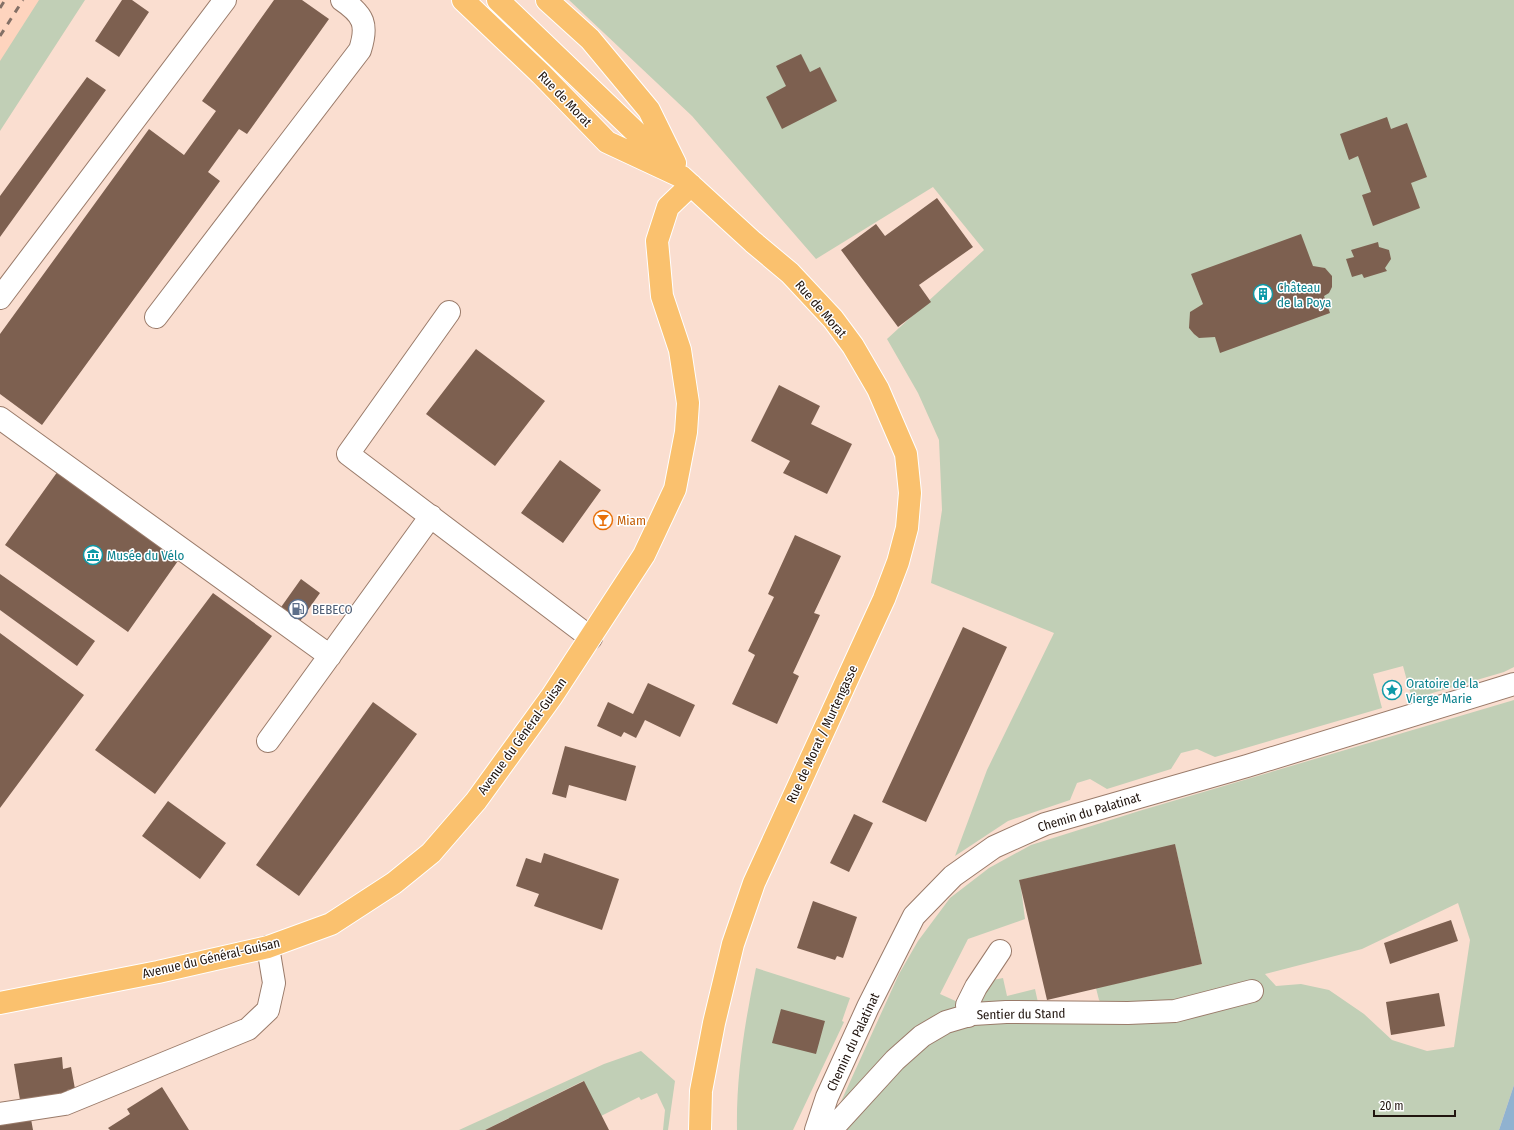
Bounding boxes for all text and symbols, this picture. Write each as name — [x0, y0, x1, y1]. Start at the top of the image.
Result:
street label: Rue de Morat — [535, 68, 595, 130]
street label: Rue de Morat — [792, 277, 850, 341]
place label: Château de la Poya — [1277, 280, 1331, 310]
building icon: Château de la Poya — [1252, 283, 1274, 305]
bar icon: Miam — [592, 509, 614, 531]
place label: Miam — [617, 513, 646, 528]
museum icon: Musée du Vélo — [82, 544, 104, 566]
place label: Musée du Vélo — [107, 548, 184, 563]
fuel station icon: BEBECO — [287, 598, 309, 620]
place label: BEBECO — [312, 602, 353, 617]
street label: Rue de Morat / Murtengasse — [783, 663, 861, 805]
street label: Avenue du Général-Guisan — [475, 675, 569, 797]
place label: Oratoire de la Vierge Marie — [1406, 676, 1479, 706]
place icon: Oratoire de la Vierge Marie — [1381, 679, 1403, 701]
street label: Chemin du Palatinat — [1036, 789, 1143, 835]
street label: Avenue du Général-Guisan — [141, 935, 281, 981]
street label: Chemin du Palatinat — [824, 990, 883, 1094]
street label: Sentier du Stand — [976, 1006, 1066, 1022]
scale bar — [1374, 1092, 1455, 1118]
text: 20 m — [1380, 1099, 1404, 1113]

